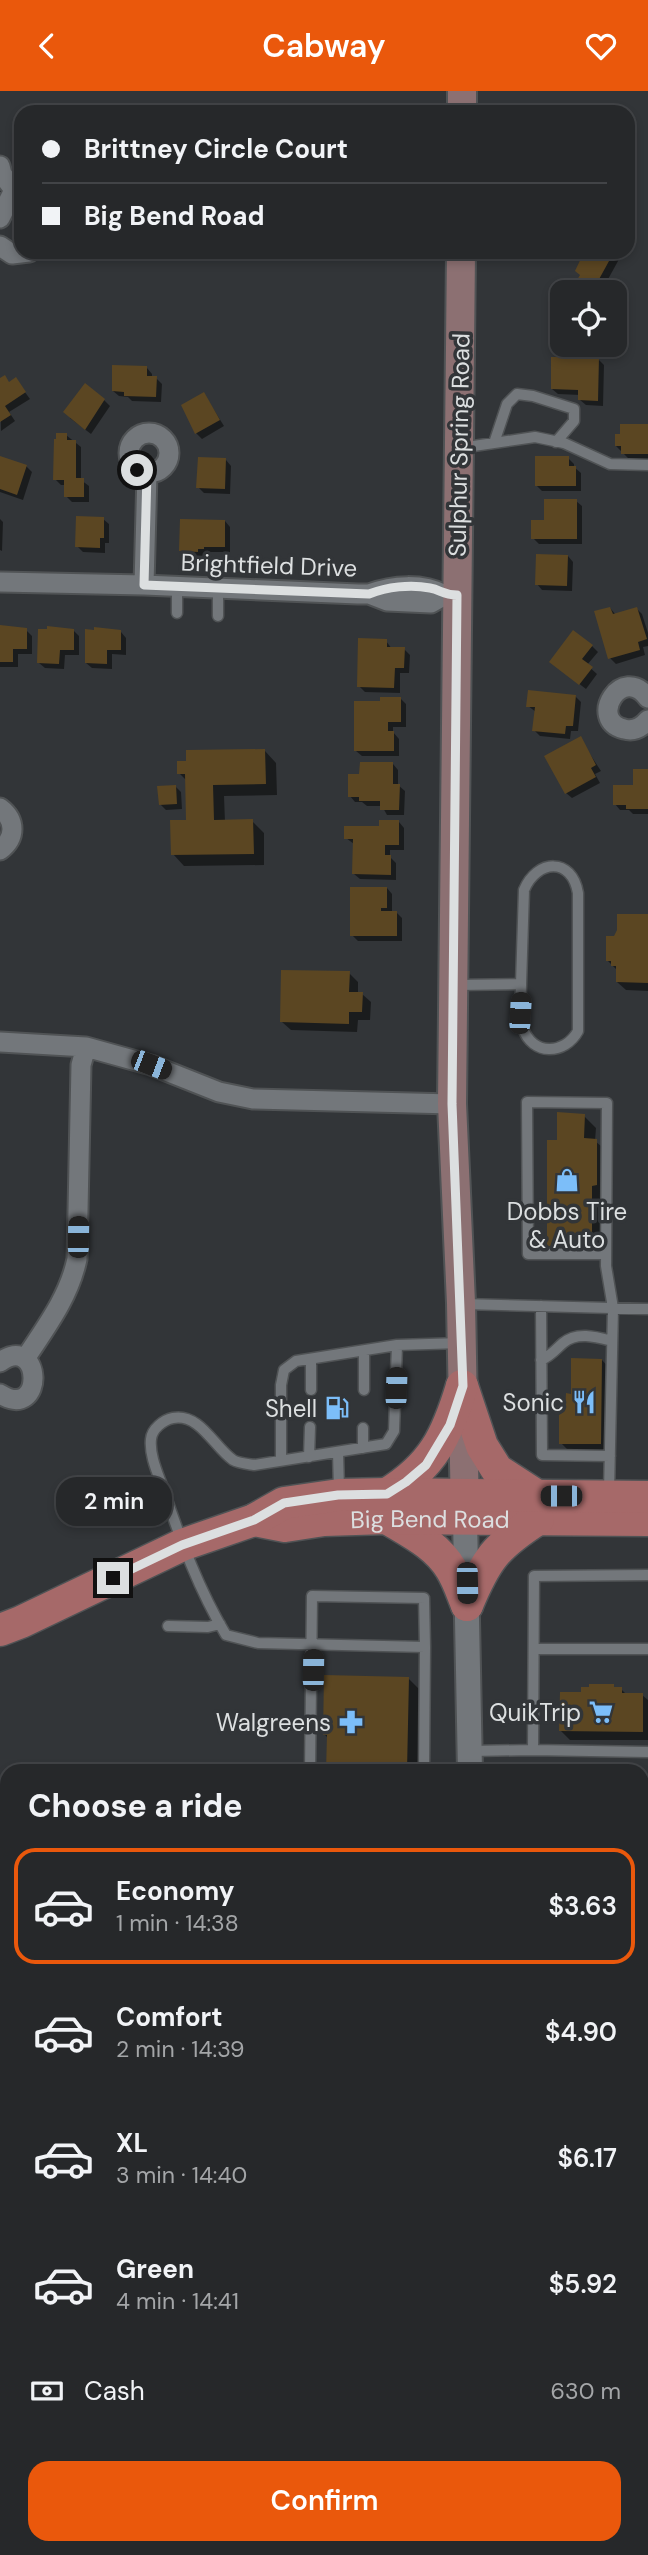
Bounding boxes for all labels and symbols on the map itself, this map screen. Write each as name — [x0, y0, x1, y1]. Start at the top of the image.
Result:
street label: Sulphur Spring Road — [442, 333, 476, 557]
route start — [121, 454, 153, 486]
street label: Brightfield Drive — [180, 546, 358, 584]
car — [509, 991, 532, 1035]
car — [128, 1048, 175, 1082]
shop icon: Dobbs Tire & Auto — [553, 1166, 581, 1194]
place label: Dobbs Tire & Auto — [507, 1196, 627, 1255]
car — [68, 1216, 89, 1258]
car — [385, 1367, 408, 1409]
place label: Sonic — [503, 1387, 564, 1418]
restaurant icon: Sonic — [570, 1388, 598, 1416]
place label: Shell — [265, 1393, 317, 1424]
fuel station icon: Shell — [323, 1394, 351, 1422]
callout: 2 min — [55, 1477, 171, 1525]
car — [541, 1486, 583, 1507]
street label: Big Bend Road — [350, 1502, 510, 1535]
route end — [97, 1562, 129, 1594]
car — [457, 1562, 478, 1604]
car — [303, 1649, 324, 1691]
place label: QuikTrip — [489, 1697, 581, 1728]
supermarket icon: QuikTrip — [587, 1698, 615, 1726]
place label: Walgreens — [216, 1707, 331, 1738]
pharmacy icon: Walgreens — [337, 1708, 365, 1736]

